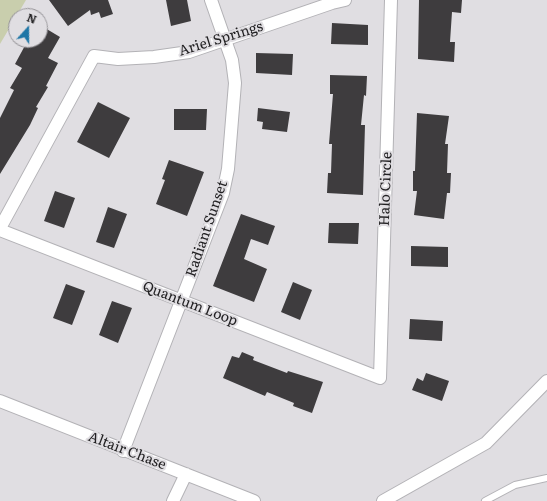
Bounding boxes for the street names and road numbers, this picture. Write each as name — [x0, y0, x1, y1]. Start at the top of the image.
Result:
street label: Ariel Springs — [177, 18, 265, 60]
street label: Halo Circle — [376, 151, 396, 227]
street label: Radiant Sunset — [183, 179, 231, 279]
street label: Quantum Loop — [140, 278, 240, 330]
street label: Altair Chase — [86, 428, 168, 474]

